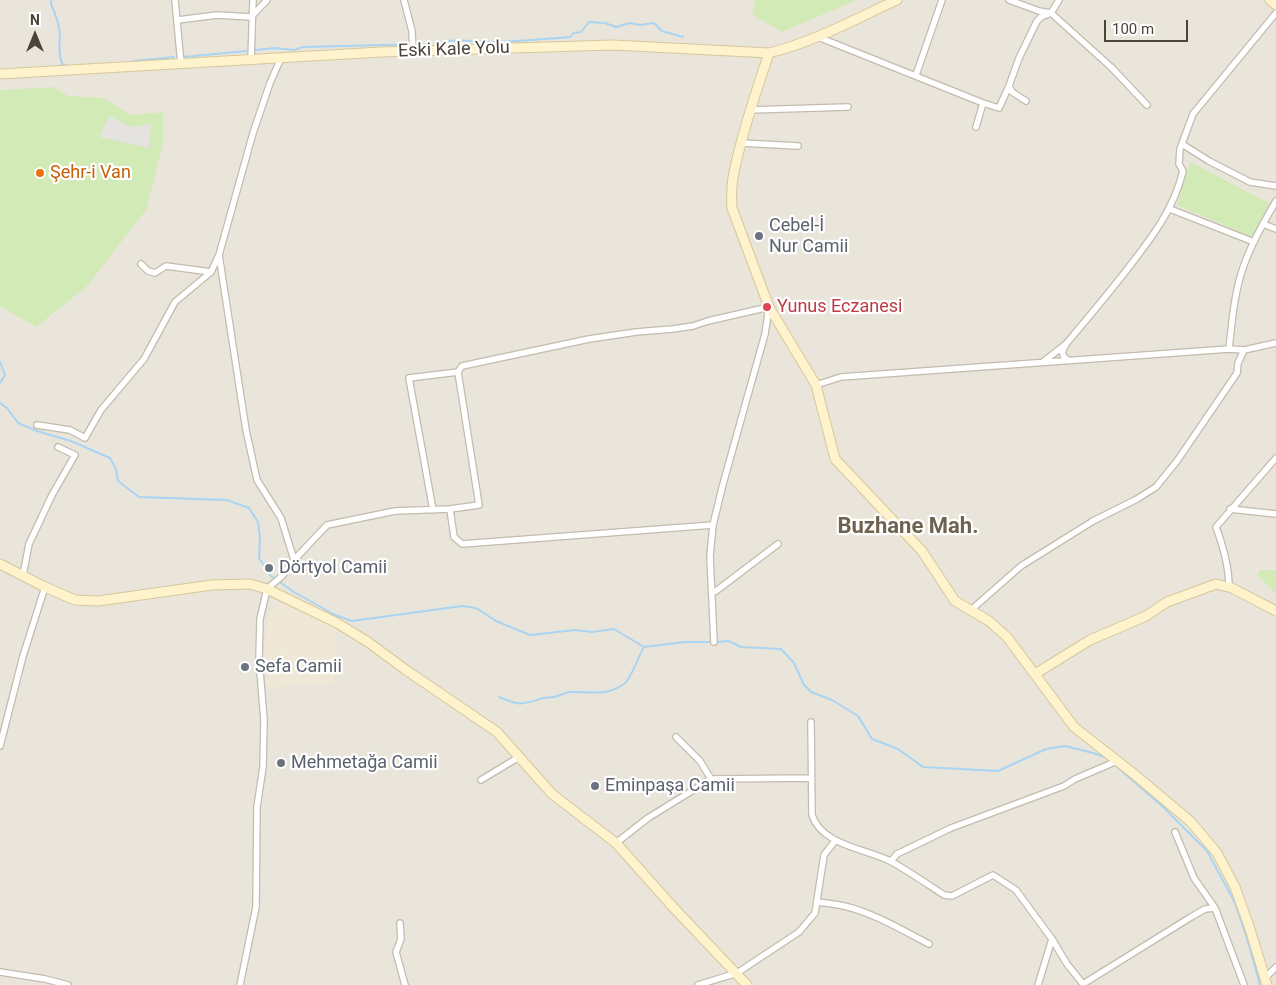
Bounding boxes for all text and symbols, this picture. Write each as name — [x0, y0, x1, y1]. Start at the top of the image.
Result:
north arrow — [10, 10, 60, 60]
scale bar — [1106, 10, 1190, 42]
text: N — [30, 12, 40, 28]
text: 100 m — [1112, 20, 1154, 38]
street label: Eski Kale Yolu — [398, 37, 510, 63]
place label: Şehr-i Van — [50, 162, 131, 184]
marker: Şehr-i Van — [34, 167, 46, 179]
place label: Cebel-İ Nur Camii — [769, 215, 848, 258]
marker: Cebel-İ Nur Camii — [753, 230, 765, 242]
place label: Yunus Eczanesi — [777, 296, 902, 318]
marker: Yunus Eczanesi — [761, 301, 773, 313]
district label: Buzhane Mah. — [837, 514, 979, 540]
place label: Dörtyol Camii — [279, 557, 387, 579]
marker: Dörtyol Camii — [263, 562, 275, 574]
place label: Sefa Camii — [255, 656, 342, 678]
marker: Sefa Camii — [239, 661, 251, 673]
place label: Mehmetağa Camii — [291, 752, 438, 774]
marker: Mehmetağa Camii — [275, 757, 287, 769]
place label: Eminpaşa Camii — [605, 775, 735, 797]
marker: Eminpaşa Camii — [589, 780, 601, 792]

